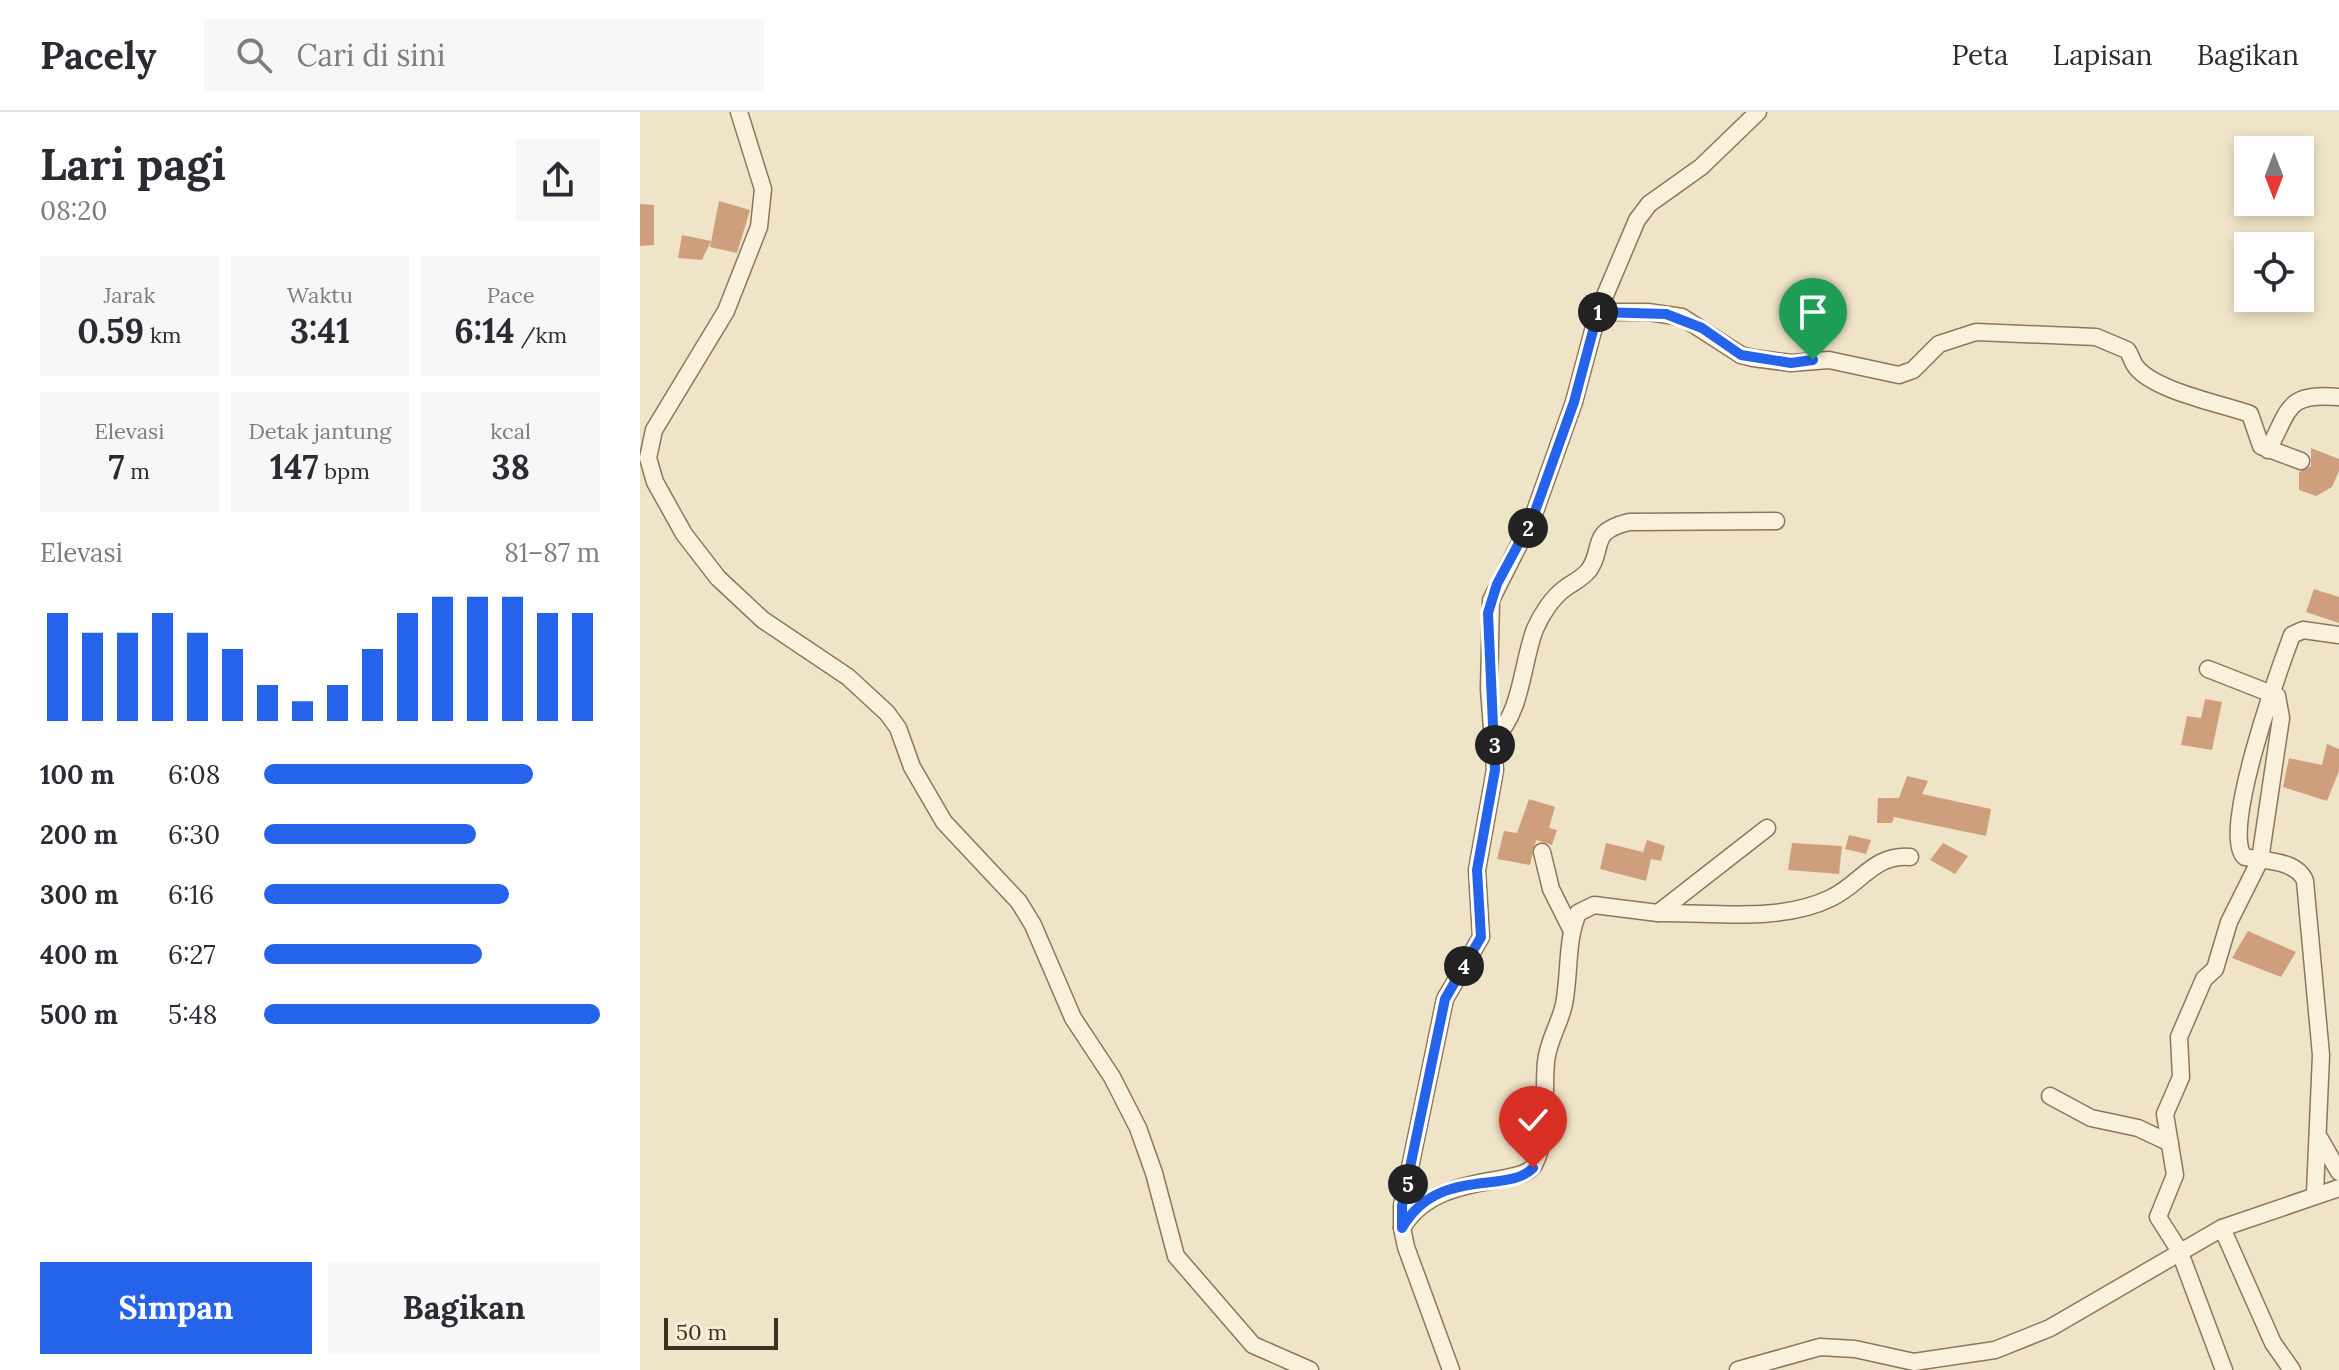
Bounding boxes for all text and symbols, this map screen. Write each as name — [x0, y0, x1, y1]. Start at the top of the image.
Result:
search box — [204, 19, 764, 91]
text: Pacely — [40, 31, 156, 79]
icon: search — [232, 33, 276, 77]
text: Cari di sini — [296, 36, 445, 74]
text: Peta — [1951, 37, 2008, 73]
text: Lapisan — [2052, 37, 2153, 73]
text: Bagikan — [2197, 37, 2299, 73]
text: Lari pagi — [40, 136, 226, 192]
north arrow — [2234, 136, 2314, 216]
map controls — [2234, 136, 2314, 312]
button: share — [516, 138, 600, 222]
text: 08:20 — [40, 194, 107, 227]
button: locate — [2234, 232, 2314, 312]
pin — [1779, 278, 1847, 360]
text: Jarak — [103, 281, 155, 309]
text: Waktu — [287, 281, 353, 309]
text: Pace — [487, 281, 535, 309]
icon: arrive — [1791, 290, 1835, 334]
pin: 1 — [1578, 292, 1618, 332]
text: 1 — [1594, 298, 1602, 326]
text: 0.59 — [77, 309, 144, 352]
text: 3:41 — [290, 309, 350, 352]
text: 6:14 — [454, 309, 515, 352]
text: km — [144, 321, 181, 349]
text: /km — [515, 321, 567, 349]
text: Elevasi — [94, 417, 164, 445]
text: Detak jantung — [248, 417, 392, 445]
text: kcal — [490, 417, 531, 445]
text: 7 — [109, 445, 125, 488]
text: 147 — [270, 445, 318, 488]
text: 38 — [491, 445, 530, 488]
text: m — [125, 457, 150, 485]
text: bpm — [318, 457, 370, 485]
pin: 2 — [1508, 508, 1548, 548]
text: 2 — [1522, 514, 1534, 542]
text: Elevasi — [40, 536, 123, 569]
text: 81–87 m — [504, 536, 600, 569]
pin: 3 — [1475, 725, 1515, 765]
text: 3 — [1489, 731, 1501, 759]
text: 100 m — [40, 758, 114, 791]
text: 6:08 — [168, 758, 220, 791]
text: 200 m — [40, 818, 118, 851]
text: 6:30 — [168, 818, 220, 851]
text: 300 m — [40, 878, 118, 911]
text: 6:16 — [168, 878, 214, 911]
text: 400 m — [40, 938, 118, 971]
text: 6:27 — [168, 938, 215, 971]
pin: 4 — [1444, 946, 1484, 986]
text: 4 — [1458, 952, 1470, 980]
text: 500 m — [40, 998, 118, 1031]
text: 5:48 — [168, 998, 217, 1031]
pin — [1499, 1086, 1567, 1168]
icon: check — [1511, 1098, 1555, 1142]
pin: 5 — [1388, 1164, 1428, 1204]
text: 5 — [1402, 1170, 1414, 1198]
button: Simpan — [40, 1262, 312, 1354]
button: Bagikan — [328, 1262, 600, 1354]
scale bar — [664, 1314, 778, 1350]
text: 50 m — [676, 1318, 727, 1346]

